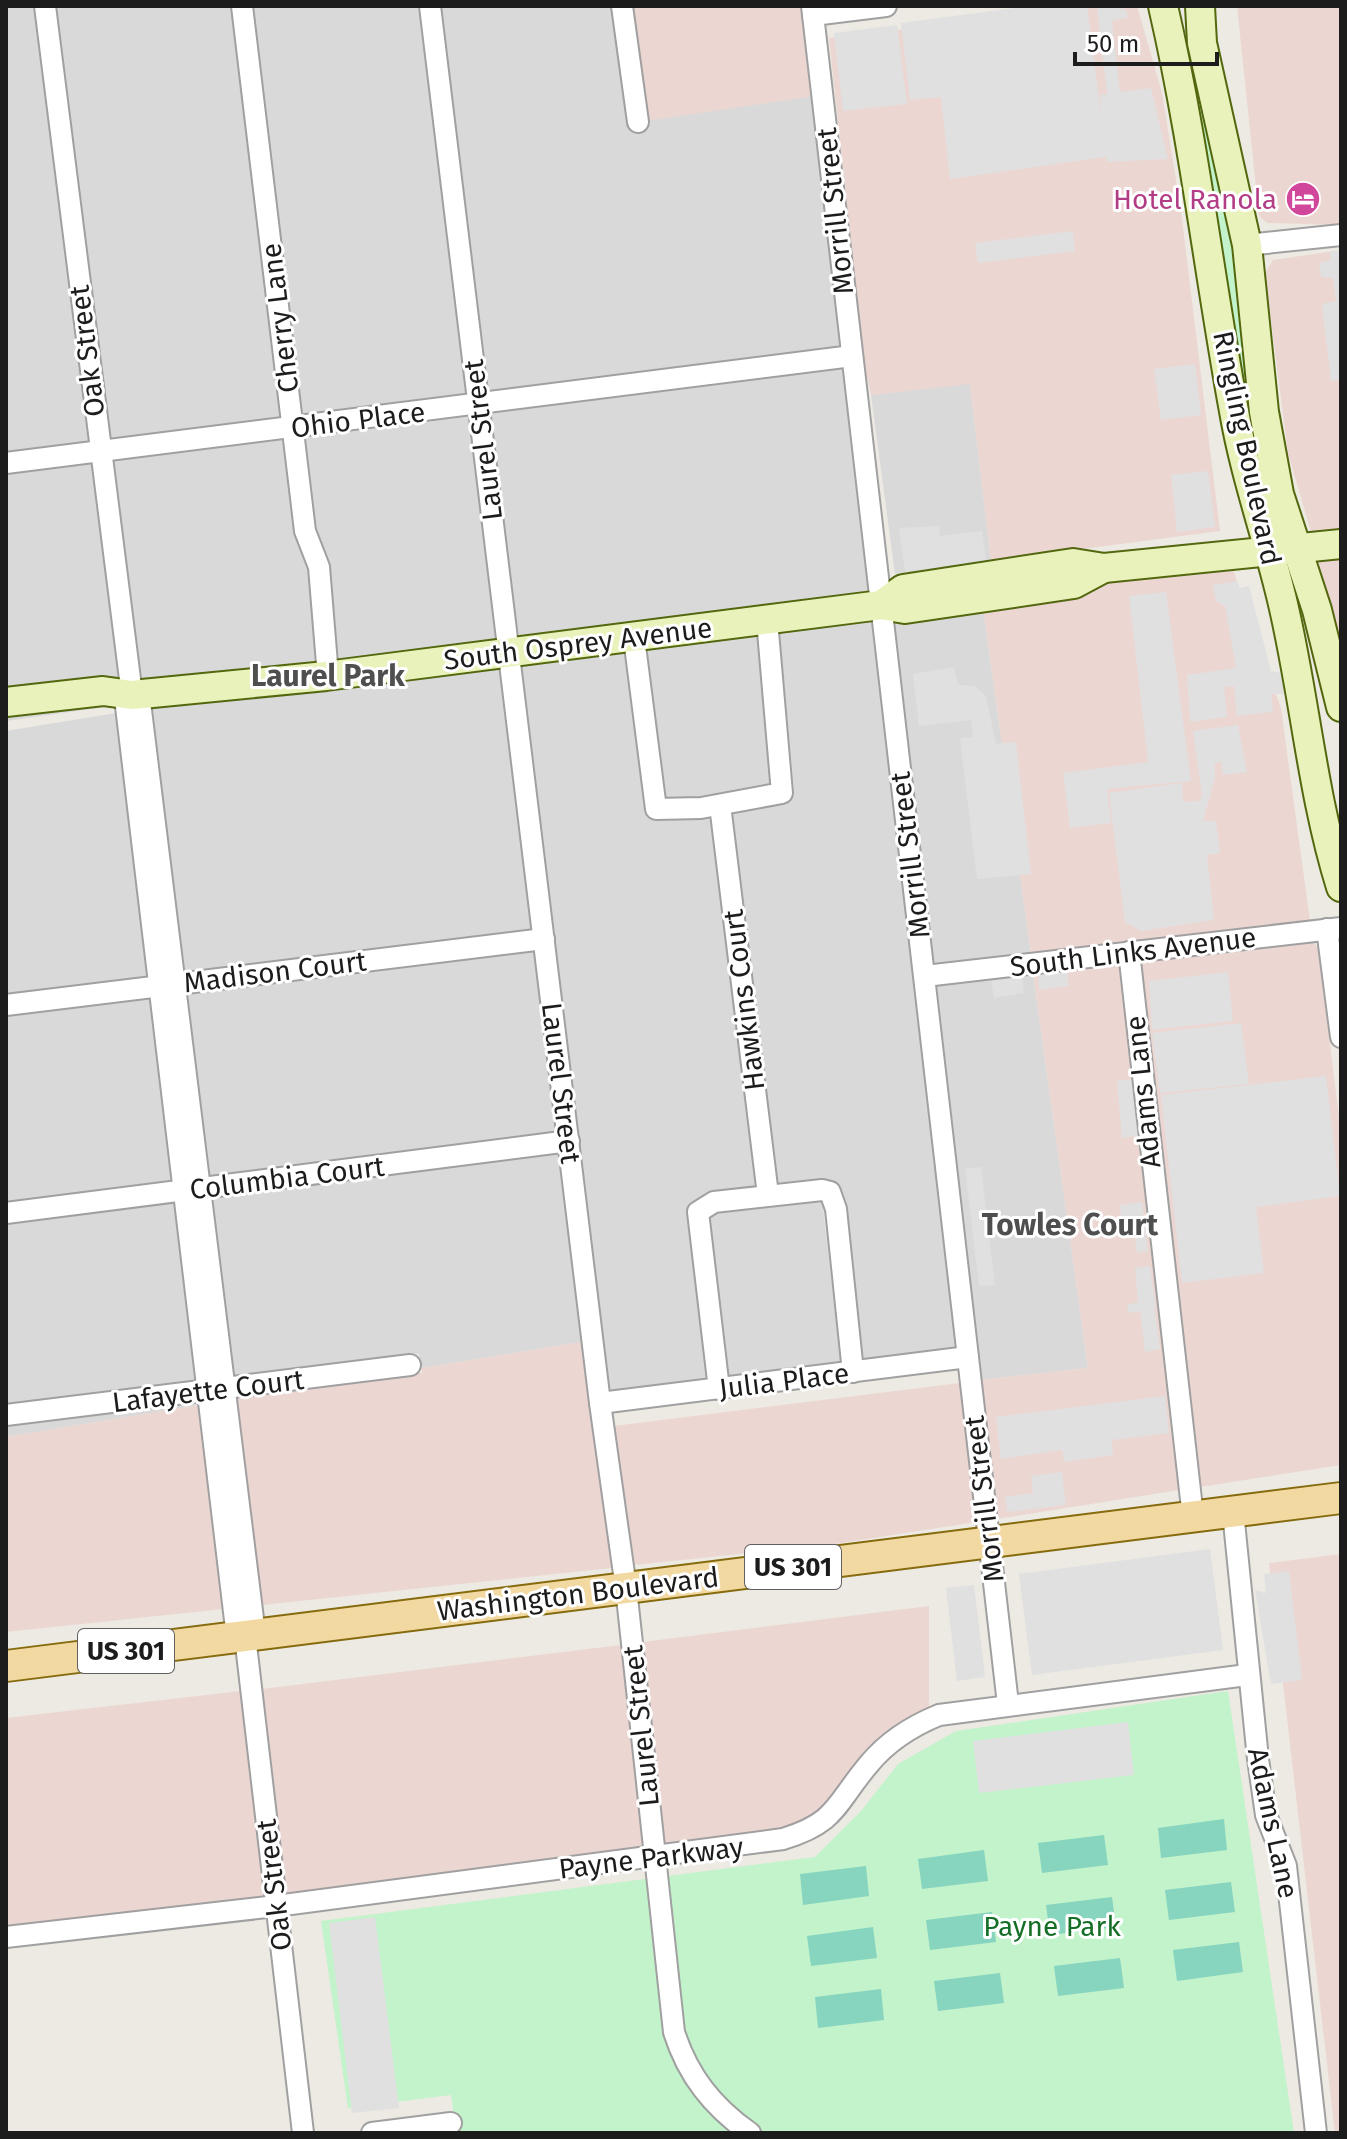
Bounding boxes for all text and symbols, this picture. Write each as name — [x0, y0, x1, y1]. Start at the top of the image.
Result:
scale bar — [1075, 16, 1217, 66]
text: 50 m — [1087, 30, 1139, 58]
street label: Morrill Street — [810, 125, 860, 296]
hotel icon: Hotel Ranola — [1284, 180, 1322, 218]
place label: Hotel Ranola — [1113, 183, 1277, 216]
street label: Cherry Lane — [254, 241, 306, 395]
street label: Oak Street — [62, 283, 111, 419]
street label: Ringling Boulevard — [1206, 328, 1288, 568]
street label: Laurel Street — [457, 357, 509, 522]
street label: Ohio Place — [289, 395, 427, 445]
street label: South Osprey Avenue — [442, 611, 714, 677]
district label: Laurel Park — [251, 658, 405, 694]
street label: Morrill Street — [883, 769, 937, 940]
street label: Hawkins Court — [716, 907, 771, 1092]
street label: South Links Avenue — [1008, 921, 1258, 983]
street label: Madison Court — [182, 944, 369, 1000]
street label: Laurel Street — [535, 1001, 587, 1166]
street label: Adams Lane — [1119, 1014, 1167, 1170]
street label: Columbia Court — [188, 1150, 387, 1206]
district label: Towles Court — [982, 1207, 1159, 1243]
street label: Julia Place — [717, 1357, 851, 1405]
street label: Lafayette Court — [110, 1363, 306, 1419]
street label: Morrill Street — [957, 1413, 1011, 1584]
road number: US 301 — [745, 1545, 841, 1589]
street label: Washington Boulevard — [435, 1560, 721, 1628]
road number: US 301 — [78, 1629, 174, 1673]
street label: Laurel Street — [616, 1643, 666, 1808]
street label: Adams Lane — [1241, 1745, 1305, 1901]
street label: Oak Street — [249, 1817, 298, 1953]
street label: Payne Parkway — [557, 1830, 745, 1886]
park label: Payne Park — [983, 1910, 1121, 1943]

